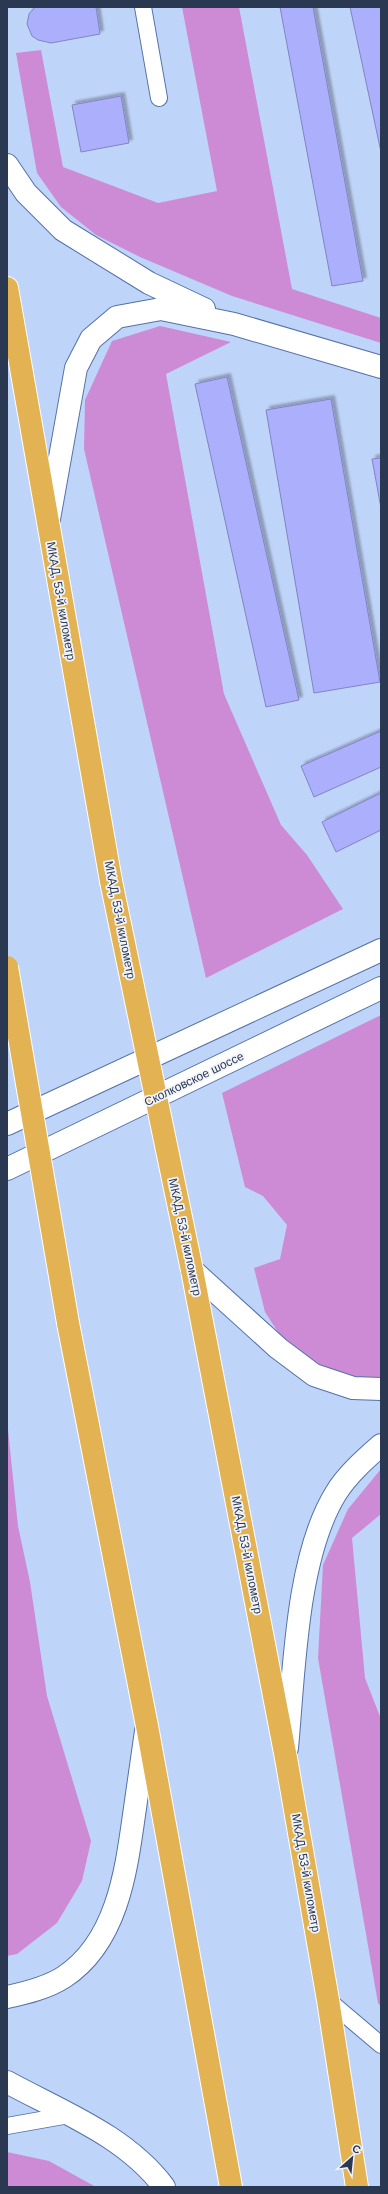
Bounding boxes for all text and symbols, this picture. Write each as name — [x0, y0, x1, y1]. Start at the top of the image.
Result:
street label: МКАД, 53-й километр — [44, 541, 78, 662]
street label: МКАД, 53-й километр — [102, 860, 138, 981]
street label: Сколковское шоссе — [142, 1049, 246, 1109]
street label: МКАД, 53-й километр — [166, 1177, 204, 1297]
street label: МКАД, 53-й километр — [229, 1495, 265, 1616]
street label: МКАД, 53-й километр — [289, 1813, 323, 1934]
north arrow — [332, 2138, 372, 2178]
text: С — [350, 2142, 363, 2156]

